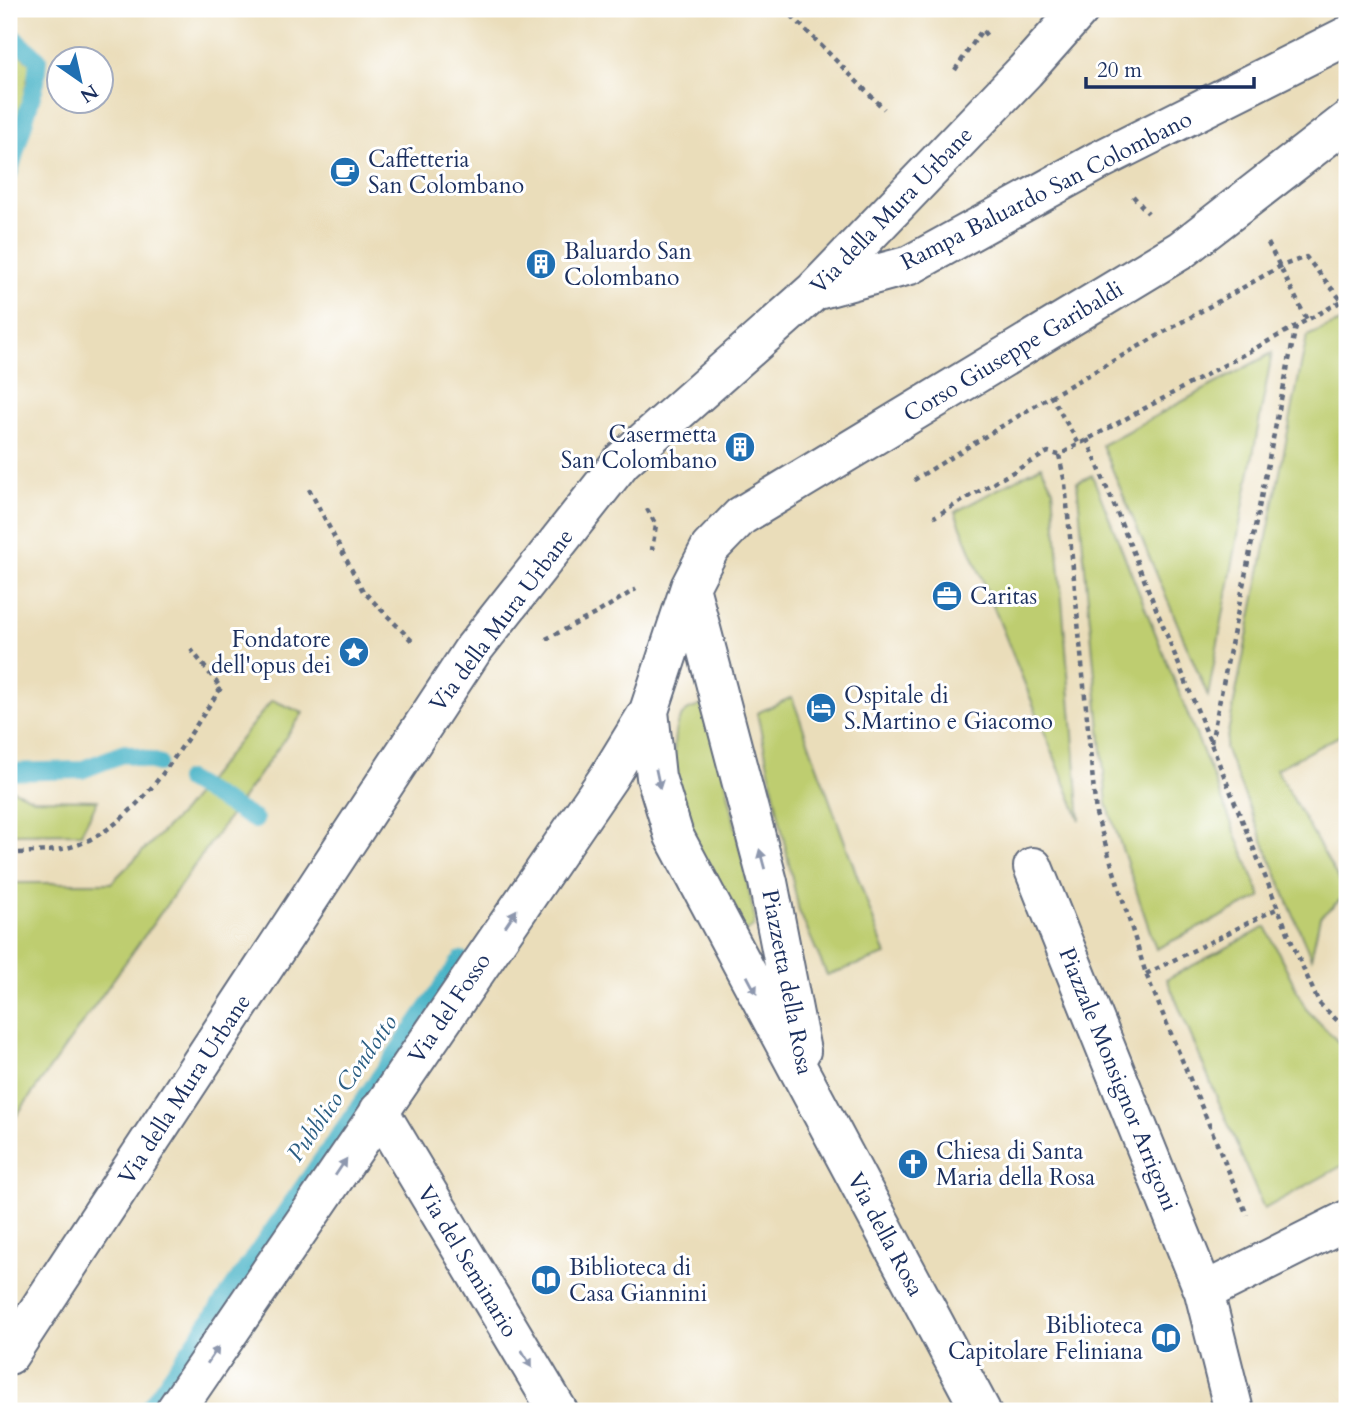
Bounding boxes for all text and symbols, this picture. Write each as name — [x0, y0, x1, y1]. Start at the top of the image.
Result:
north arrow — [46, 46, 116, 116]
scale bar — [1086, 46, 1254, 90]
text: 20 m — [1097, 56, 1142, 85]
text: N — [74, 78, 103, 109]
street label: Rampa Baluardo San Colombano — [895, 103, 1197, 278]
street label: Via della Mura Urbane — [803, 120, 980, 301]
place label: Caffetteria San Colombano — [368, 144, 524, 201]
cafe icon: Caffetteria San Colombano — [328, 155, 362, 189]
place label: Baluardo San Colombano — [564, 236, 692, 293]
building icon: Baluardo San Colombano — [524, 247, 558, 281]
street label: Corso Giuseppe Garibaldi — [898, 273, 1129, 429]
place label: Casermetta San Colombano — [561, 419, 717, 476]
building icon: Casermetta San Colombano — [723, 430, 757, 464]
street label: Via della Mura Urbane — [422, 522, 581, 718]
office icon: Caritas — [930, 579, 964, 613]
place label: Caritas — [970, 581, 1037, 612]
place label: Fondatore dell'opus dei — [211, 624, 331, 681]
place icon: Fondatore dell'opus dei — [337, 635, 371, 669]
place label: Ospitale di S.Martino e Giacomo — [844, 680, 1053, 737]
hotel icon: Ospitale di S.Martino e Giacomo — [804, 691, 838, 725]
one-way arrow — [652, 768, 663, 790]
one-way arrow — [756, 848, 767, 870]
street label: Piazzetta della Rosa — [754, 887, 821, 1077]
one-way arrow — [504, 909, 518, 927]
street label: Piazzale Monsignor Arrigoni — [1051, 943, 1186, 1216]
street label: Via del Fosso — [401, 947, 498, 1070]
one-way arrow — [746, 975, 758, 995]
street label: Via della Mura Urbane — [111, 988, 258, 1191]
water label: Pubblico Condotto — [279, 1008, 405, 1168]
place label: Chiesa di Santa Maria della Rosa — [936, 1136, 1095, 1193]
church icon: Chiesa di Santa Maria della Rosa — [896, 1147, 930, 1181]
one-way arrow — [334, 1157, 347, 1176]
street label: Via della Rosa — [840, 1167, 931, 1302]
street label: Via del Seminario — [410, 1179, 525, 1343]
place label: Biblioteca di Casa Giannini — [569, 1252, 707, 1309]
library icon: Biblioteca di Casa Giannini — [529, 1263, 563, 1297]
place label: Biblioteca Capitolare Feliniana — [948, 1310, 1143, 1367]
library icon: Biblioteca Capitolare Feliniana — [1149, 1321, 1183, 1355]
one-way arrow — [206, 1346, 220, 1364]
one-way arrow — [520, 1350, 533, 1369]

